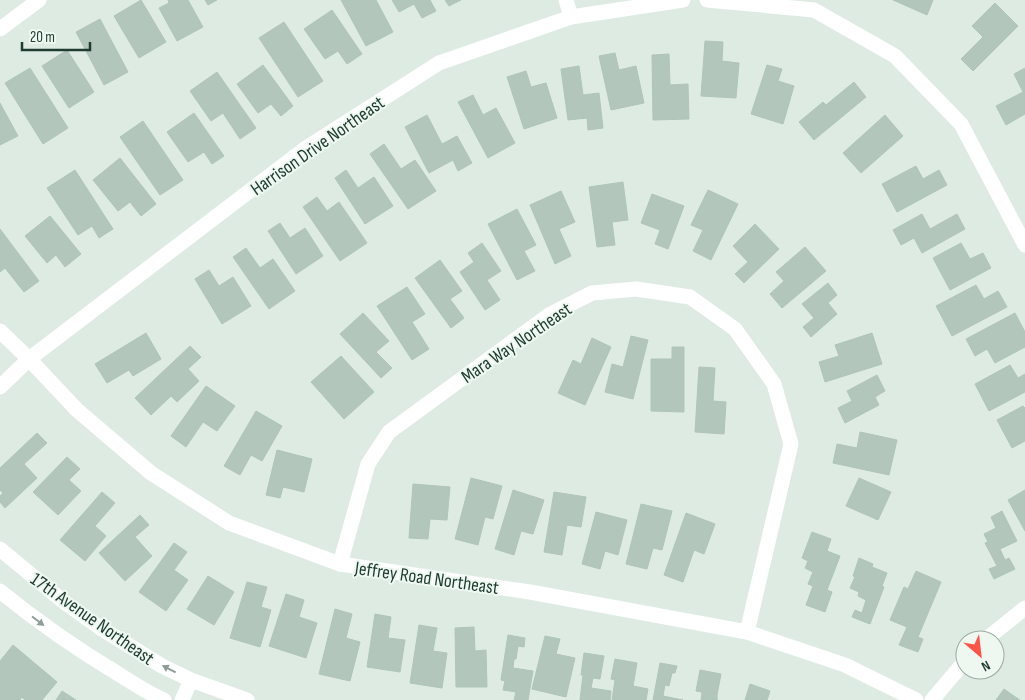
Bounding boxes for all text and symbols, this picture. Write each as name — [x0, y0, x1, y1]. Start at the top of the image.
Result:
scale bar — [22, 20, 90, 52]
text: 20 m — [30, 28, 55, 47]
street label: Harrison Drive Northeast — [246, 91, 389, 201]
street label: Mara Way Northeast — [457, 298, 577, 389]
street label: Jeffrey Road Northeast — [352, 557, 500, 600]
street label: 17th Avenue Northeast — [26, 568, 159, 671]
one-way arrow — [31, 616, 44, 627]
north arrow — [955, 630, 1005, 680]
text: N — [979, 657, 993, 675]
one-way arrow — [162, 665, 176, 673]

